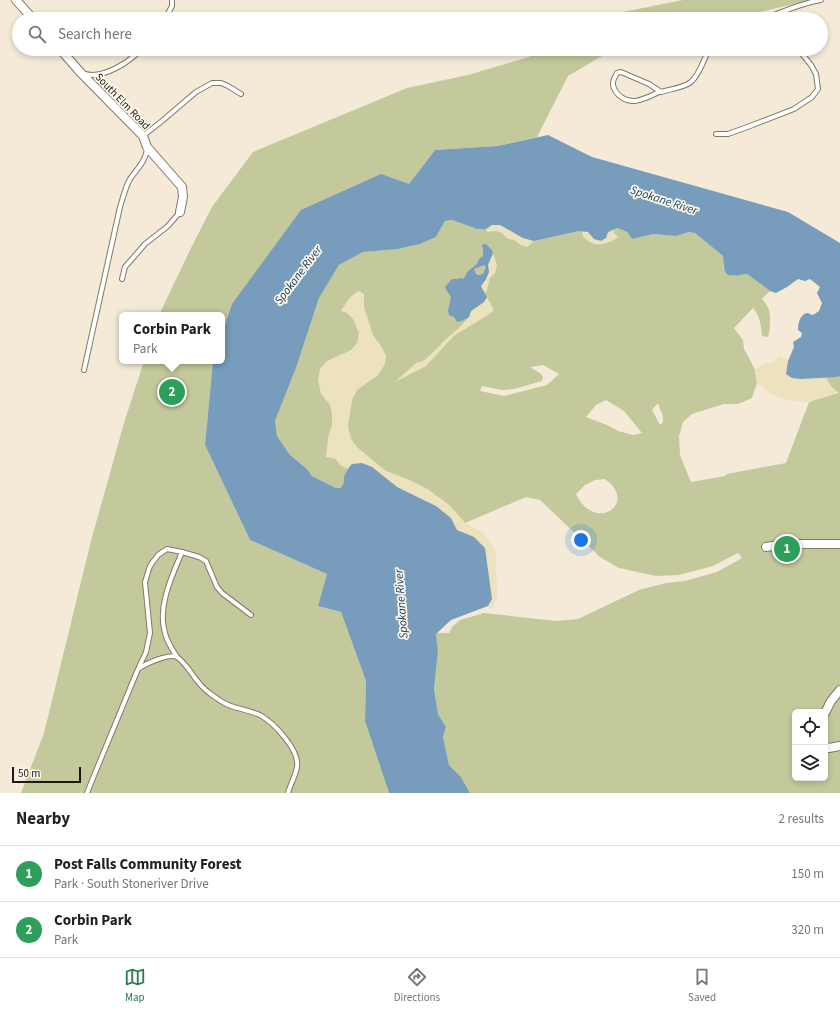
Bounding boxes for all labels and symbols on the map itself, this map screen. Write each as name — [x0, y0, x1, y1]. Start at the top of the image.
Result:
street label: South Elm Road — [92, 70, 153, 133]
water label: Spokane River — [628, 182, 700, 220]
water label: Spokane River — [271, 242, 327, 308]
pin: 2 — [159, 377, 185, 407]
your location — [571, 530, 591, 550]
pin: 1 — [774, 534, 800, 564]
water label: Spokane River — [391, 568, 412, 639]
scale bar — [12, 765, 81, 784]

